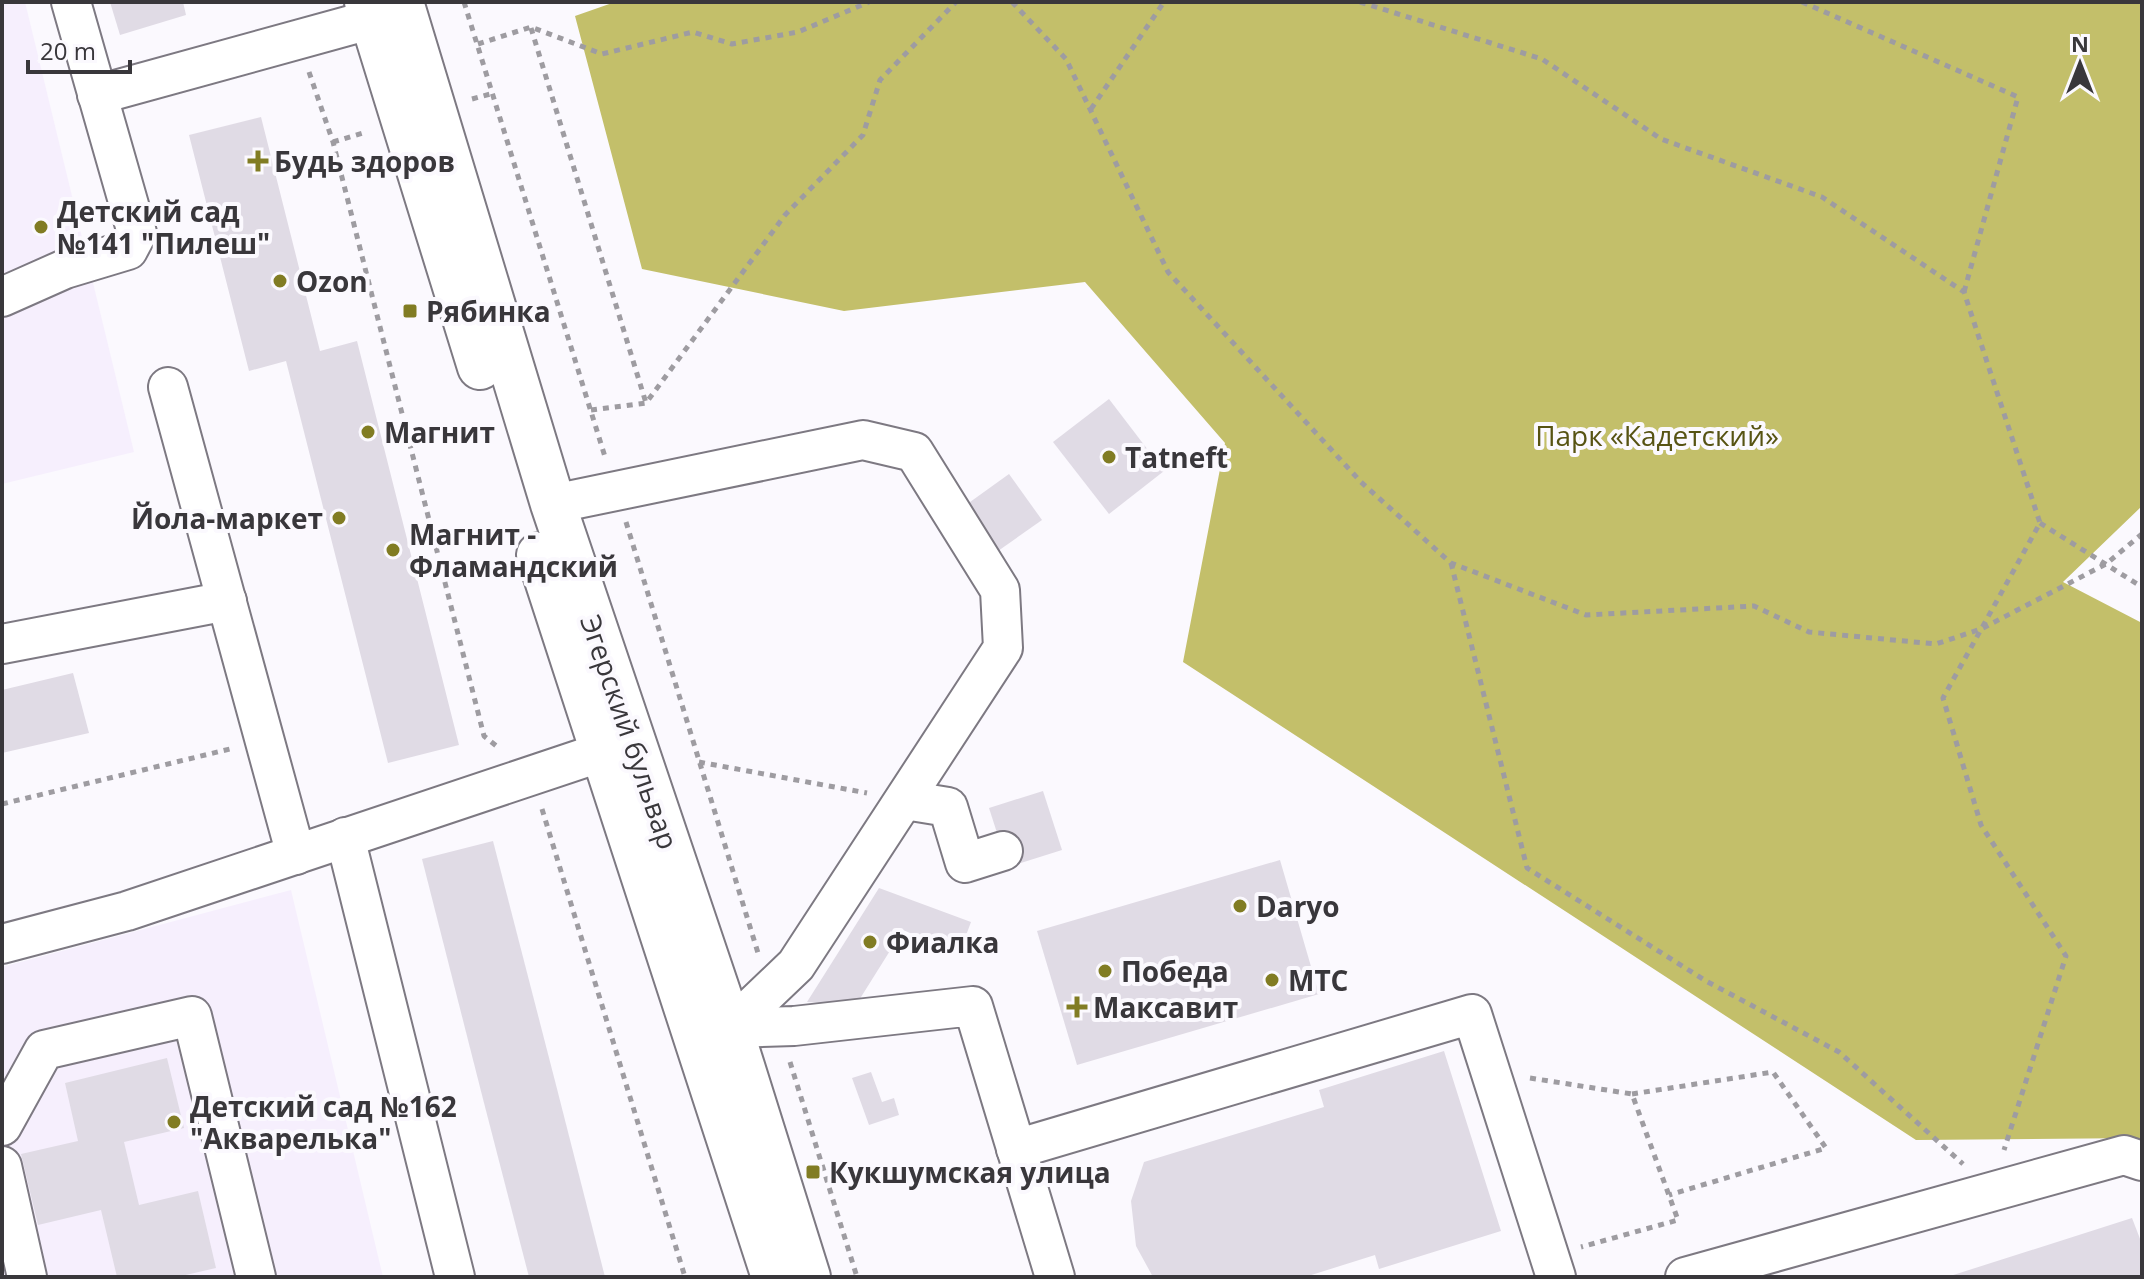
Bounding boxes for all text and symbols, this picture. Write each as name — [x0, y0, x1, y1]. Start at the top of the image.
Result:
scale bar — [28, 24, 130, 74]
north arrow — [2040, 24, 2120, 104]
text: N — [2071, 28, 2089, 58]
text: 20 m — [40, 34, 96, 67]
place label: Будь здоров — [274, 142, 455, 180]
marker: Будь здоров — [249, 152, 267, 170]
place label: Детский сад №141 "Пилеш" — [57, 192, 270, 262]
marker: Детский сад №141 "Пилеш" — [32, 218, 50, 236]
place label: Ozon — [296, 262, 368, 300]
marker: Ozon — [271, 272, 289, 290]
place label: Рябинка — [426, 292, 551, 330]
marker: Рябинка — [401, 302, 419, 320]
place label: Магнит — [384, 413, 495, 451]
park label: Парк «Кадетский» — [1535, 416, 1779, 454]
marker: Магнит — [359, 423, 377, 441]
place label: Tatneft — [1125, 438, 1228, 476]
marker: Tatneft — [1100, 448, 1118, 466]
place label: Йола-маркет — [131, 499, 323, 537]
marker: Йола-маркет — [330, 509, 348, 527]
place label: Магнит - Фламандский — [409, 515, 618, 585]
marker: Магнит - Фламандский — [384, 541, 402, 559]
street label: Эгерский бульвар — [572, 610, 688, 854]
place label: Daryo — [1256, 887, 1340, 925]
marker: Daryo — [1231, 897, 1249, 915]
place label: Фиалка — [886, 923, 999, 961]
marker: Фиалка — [861, 933, 879, 951]
place label: Победа — [1121, 952, 1229, 990]
place label: МТС — [1288, 961, 1348, 999]
marker: Победа — [1096, 962, 1114, 980]
marker: МТС — [1263, 971, 1281, 989]
place label: Максавит — [1093, 988, 1238, 1026]
marker: Максавит — [1068, 998, 1086, 1016]
place label: Детский сад №162 "Акварелька" — [190, 1087, 457, 1157]
marker: Детский сад №162 "Акварелька" — [165, 1113, 183, 1131]
place label: Кукшумская улица — [829, 1153, 1111, 1191]
marker: Кукшумская улица — [804, 1163, 822, 1181]

